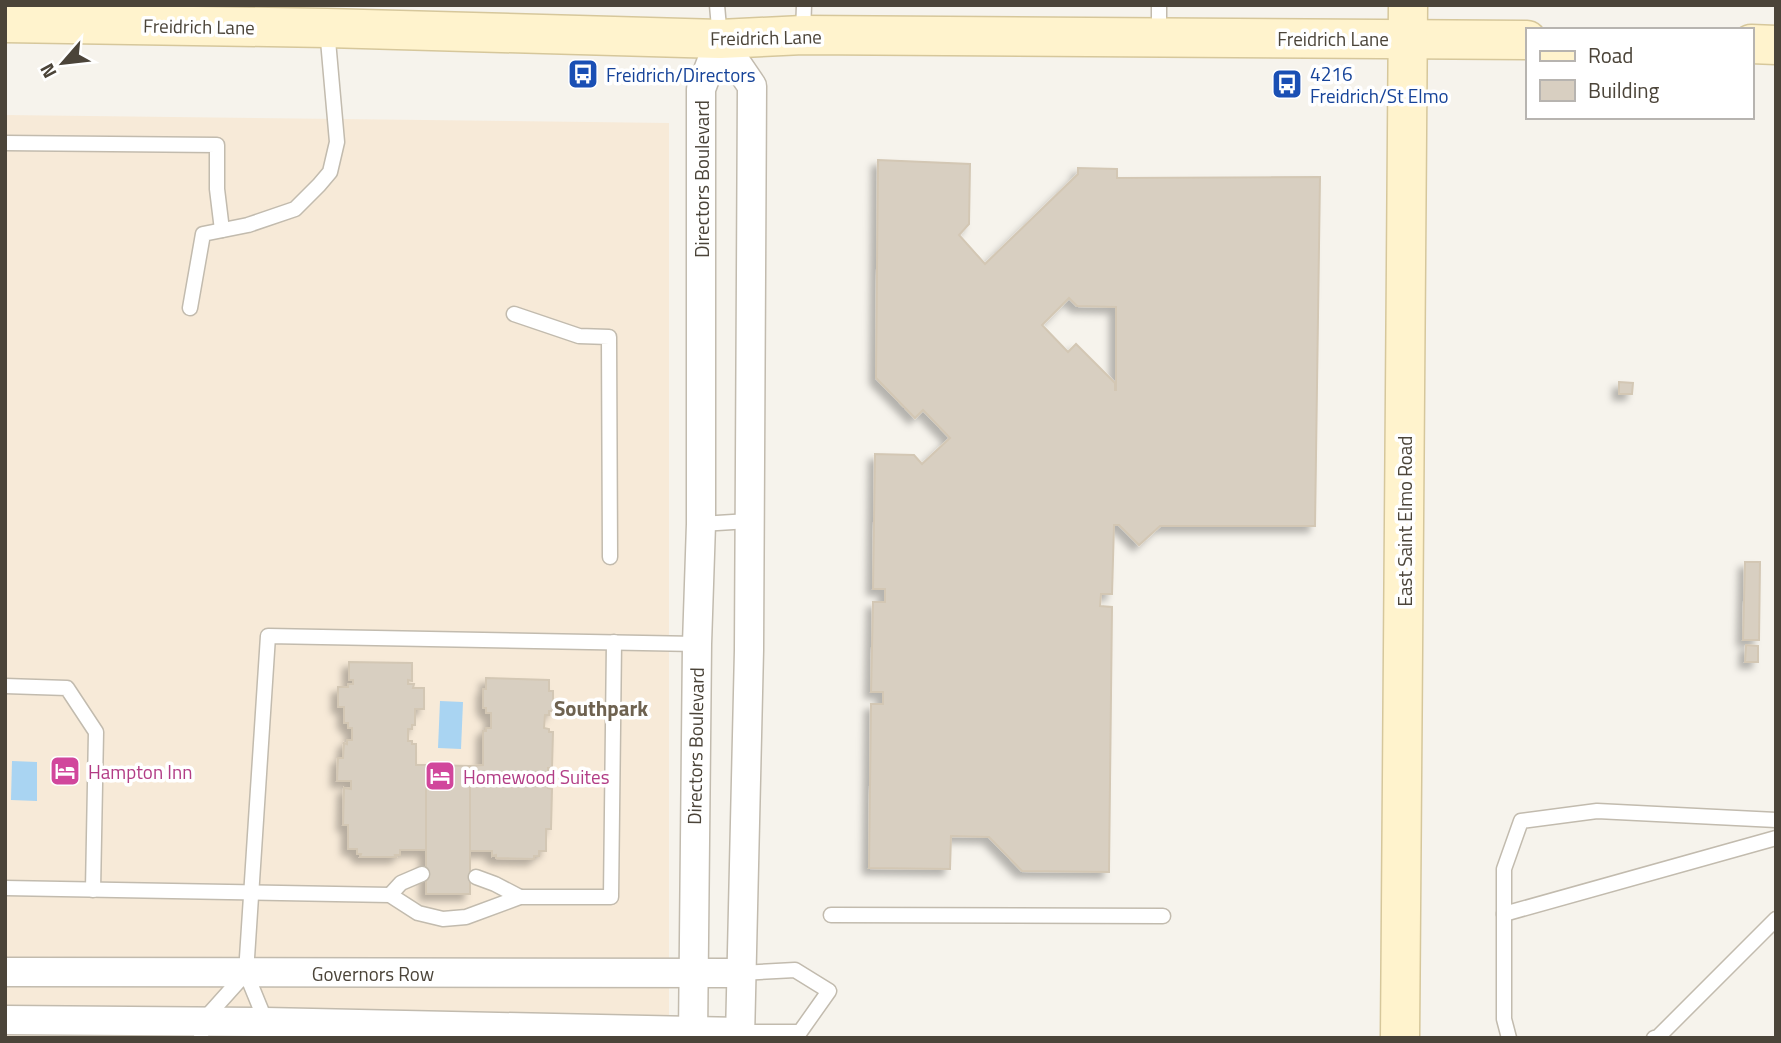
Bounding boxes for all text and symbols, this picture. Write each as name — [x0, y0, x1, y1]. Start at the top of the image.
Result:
street label: Freidrich Lane — [143, 11, 255, 41]
street label: Freidrich Lane — [710, 22, 822, 52]
street label: Freidrich Lane — [1277, 24, 1389, 53]
north arrow — [28, 28, 98, 98]
legend — [1526, 28, 1753, 119]
text: Road — [1588, 39, 1633, 71]
bus stop icon: Freidrich/Directors — [566, 57, 600, 91]
text: N — [32, 59, 63, 84]
place label: 4216 Freidrich/St Elmo — [1310, 59, 1449, 110]
place label: Freidrich/Directors — [606, 60, 756, 89]
bus stop icon: 4216 Freidrich/St Elmo — [1270, 67, 1304, 101]
text: Building — [1588, 74, 1660, 106]
street label: Directors Boulevard — [687, 100, 716, 258]
street label: East Saint Elmo Road — [1390, 436, 1419, 606]
street label: Directors Boulevard — [679, 667, 711, 825]
district label: Southpark — [554, 692, 648, 724]
hotel icon: Hampton Inn — [48, 754, 82, 788]
place label: Hampton Inn — [88, 757, 192, 786]
hotel icon: Homewood Suites — [423, 759, 457, 793]
place label: Homewood Suites — [463, 762, 610, 791]
street label: Governors Row — [312, 959, 434, 988]

